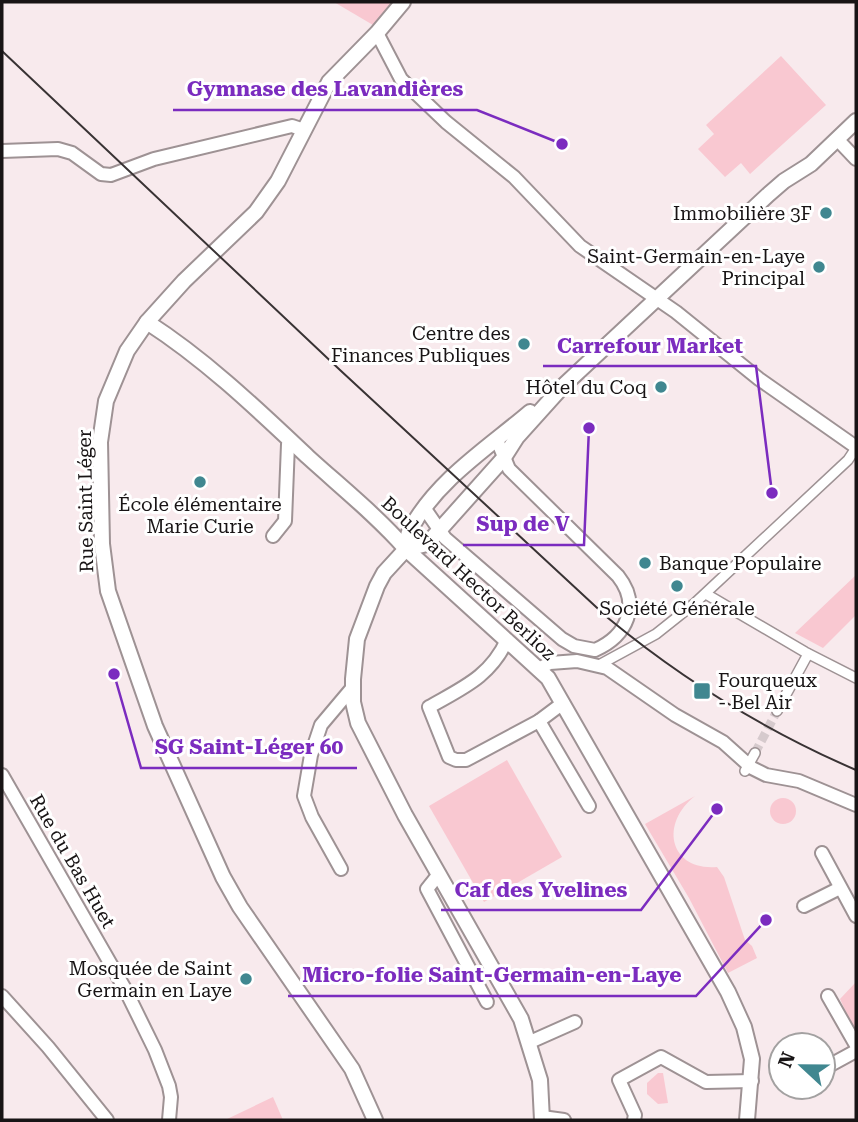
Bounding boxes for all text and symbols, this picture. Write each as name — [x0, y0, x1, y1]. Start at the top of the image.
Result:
callout: Gymnase des Lavandières — [173, 68, 477, 110]
text: Gymnase des Lavandières — [187, 77, 463, 101]
place label: Immobilière 3F — [673, 202, 812, 225]
marker: Immobilière 3F — [818, 205, 834, 221]
place label: Saint-Germain-en-Laye Principal — [587, 245, 805, 290]
marker: Saint-Germain-en-Laye Principal — [811, 259, 827, 275]
place label: Centre des Finances Publiques — [331, 322, 510, 367]
callout: Carrefour Market — [543, 324, 756, 366]
text: Carrefour Market — [557, 334, 743, 358]
marker: Centre des Finances Publiques — [516, 336, 532, 352]
place label: Hôtel du Coq — [526, 376, 647, 399]
marker: Hôtel du Coq — [653, 379, 669, 395]
street label: Rue Saint Léger — [73, 429, 98, 573]
marker: École élémentaire Marie Curie — [192, 474, 208, 490]
street label: Boulevard Hector Berlioz — [377, 492, 560, 665]
place label: École élémentaire Marie Curie — [118, 493, 282, 538]
callout: Sup de V — [463, 503, 584, 545]
text: Sup de V — [476, 512, 570, 536]
place label: Banque Populaire — [659, 552, 821, 575]
marker: Banque Populaire — [637, 555, 653, 571]
marker: Société Générale — [669, 578, 685, 594]
place label: Société Générale — [599, 597, 755, 620]
place label: Fourqueux - Bel Air — [718, 669, 817, 714]
marker: Fourqueux - Bel Air — [692, 681, 712, 701]
callout: SG Saint-Léger 60 — [141, 726, 357, 768]
text: SG Saint-Léger 60 — [155, 735, 344, 759]
street label: Rue du Bas Huet — [25, 790, 120, 932]
callout: Caf des Yvelines — [441, 868, 641, 910]
text: Caf des Yvelines — [455, 878, 628, 902]
callout: Micro-folie Saint-Germain-en-Laye — [288, 954, 696, 996]
place label: Mosquée de Saint Germain en Laye — [69, 957, 232, 1002]
text: Micro-folie Saint-Germain-en-Laye — [302, 963, 682, 987]
marker: Mosquée de Saint Germain en Laye — [238, 971, 254, 987]
north arrow — [767, 1031, 837, 1101]
text: N — [773, 1048, 800, 1071]

